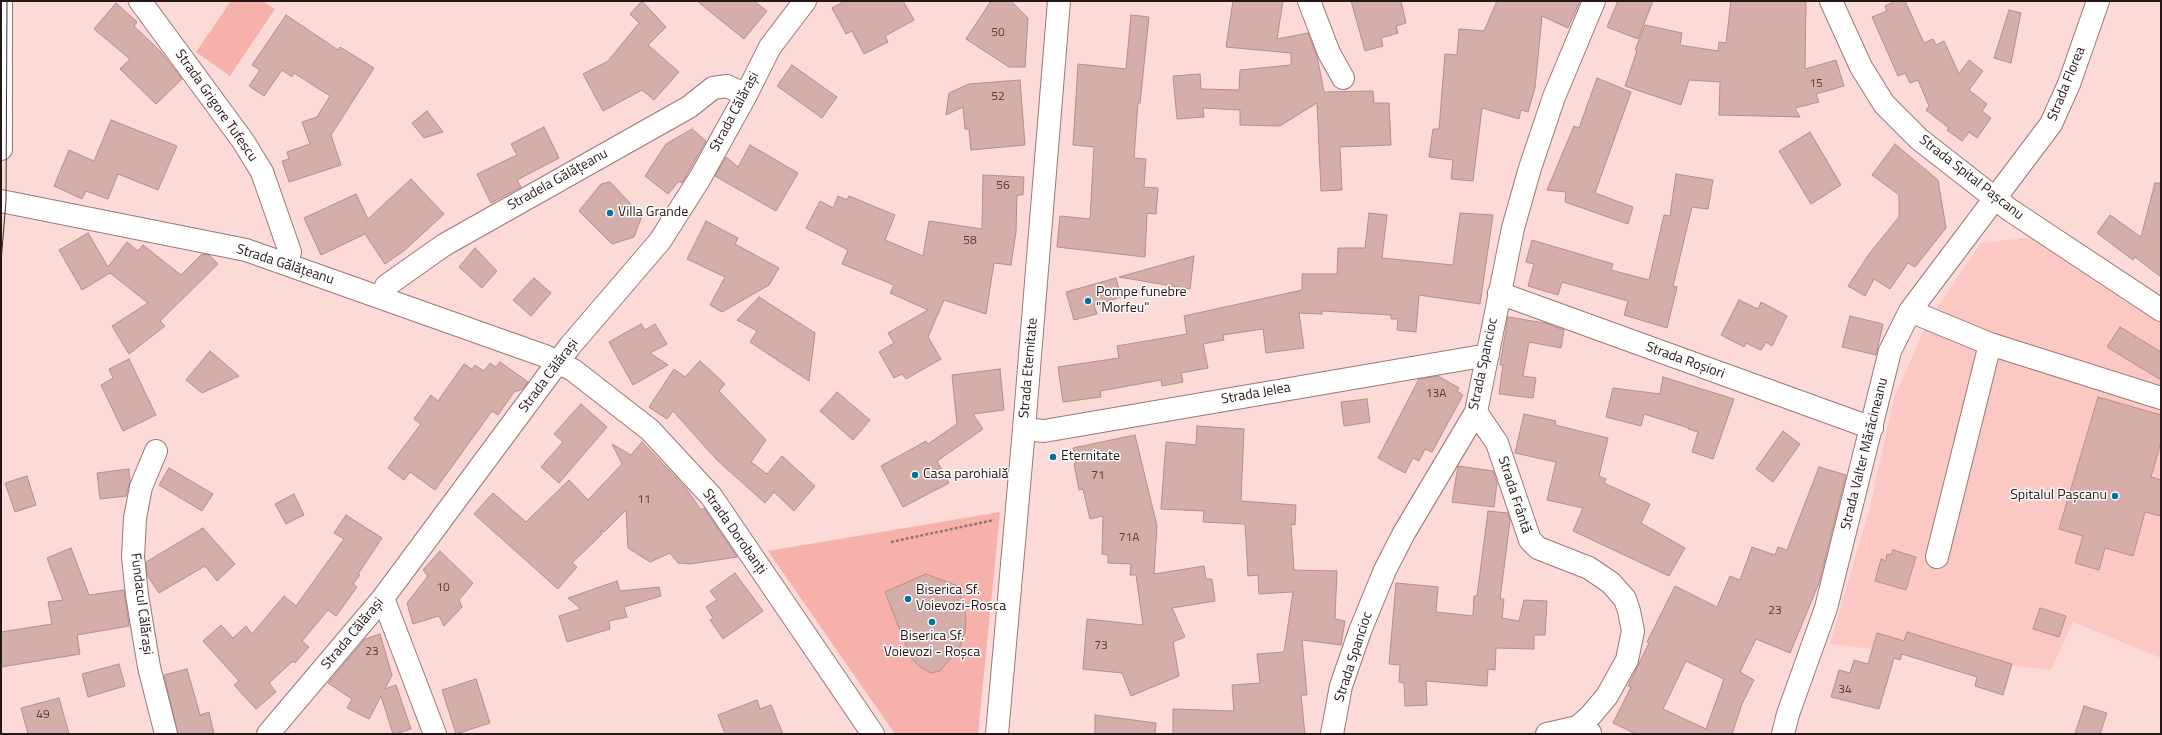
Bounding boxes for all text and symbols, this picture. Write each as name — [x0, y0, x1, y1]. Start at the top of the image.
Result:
house number: 50 — [991, 26, 1005, 40]
street label: Strada Florea — [2045, 44, 2089, 124]
street label: Strada Grigore Tufescu — [171, 47, 261, 165]
street label: Strada Călărași — [707, 69, 763, 155]
house number: 15 — [1809, 77, 1823, 91]
house number: 52 — [991, 90, 1005, 104]
street label: Strada Spital Pașcanu — [1915, 132, 2027, 224]
street label: Stradela Gălățeanu — [505, 146, 611, 214]
house number: 56 — [996, 179, 1010, 193]
place label: Villa Grande — [618, 205, 688, 221]
marker: Villa Grande — [605, 208, 615, 218]
house number: 58 — [963, 234, 977, 248]
street label: Strada Gălățeanu — [234, 241, 336, 289]
place label: Pompe funebre "Morfeu" — [1096, 285, 1187, 318]
marker: Pompe funebre "Morfeu" — [1083, 296, 1093, 306]
street label: Strada Spancioc — [1466, 316, 1502, 412]
street label: Strada Eternitate — [1016, 317, 1042, 419]
street label: Strada Călărași — [516, 336, 582, 416]
street label: Strada Roșiori — [1643, 339, 1727, 383]
street label: Strada Valter Mărăcineanu — [1838, 376, 1892, 532]
street label: Strada Jelea — [1220, 380, 1292, 408]
house number: 13A — [1426, 387, 1446, 401]
place label: Eternitate — [1061, 449, 1120, 465]
marker: Eternitate — [1048, 452, 1058, 462]
street label: Strada Frântă — [1494, 454, 1534, 536]
place label: Casa parohială — [923, 467, 1009, 483]
house number: 71 — [1091, 469, 1105, 483]
marker: Casa parohială — [910, 470, 920, 480]
street label: Strada Dorobanți — [698, 486, 770, 578]
place label: Spitalul Pașcanu — [2010, 488, 2107, 504]
marker: Spitalul Pașcanu — [2110, 491, 2120, 501]
house number: 11 — [637, 493, 651, 507]
house number: 71A — [1119, 531, 1139, 545]
street label: Fundacul Călărași — [126, 552, 156, 656]
house number: 10 — [436, 581, 450, 595]
place label: Biserica Sf. Voievozi-Rosca — [916, 583, 1006, 616]
marker: Biserica Sf. Voievozi-Rosca — [903, 594, 913, 604]
street label: Strada Călărași — [318, 595, 388, 673]
house number: 23 — [1768, 604, 1782, 618]
street label: Strada Spancioc — [1332, 610, 1376, 704]
marker: Biserica Sf. Voievozi - Roșca — [927, 617, 937, 627]
place label: Biserica Sf. Voievozi - Roșca — [884, 629, 980, 662]
house number: 73 — [1094, 639, 1108, 653]
house number: 23 — [365, 645, 379, 659]
house number: 34 — [1838, 683, 1852, 697]
house number: 49 — [36, 708, 50, 722]

